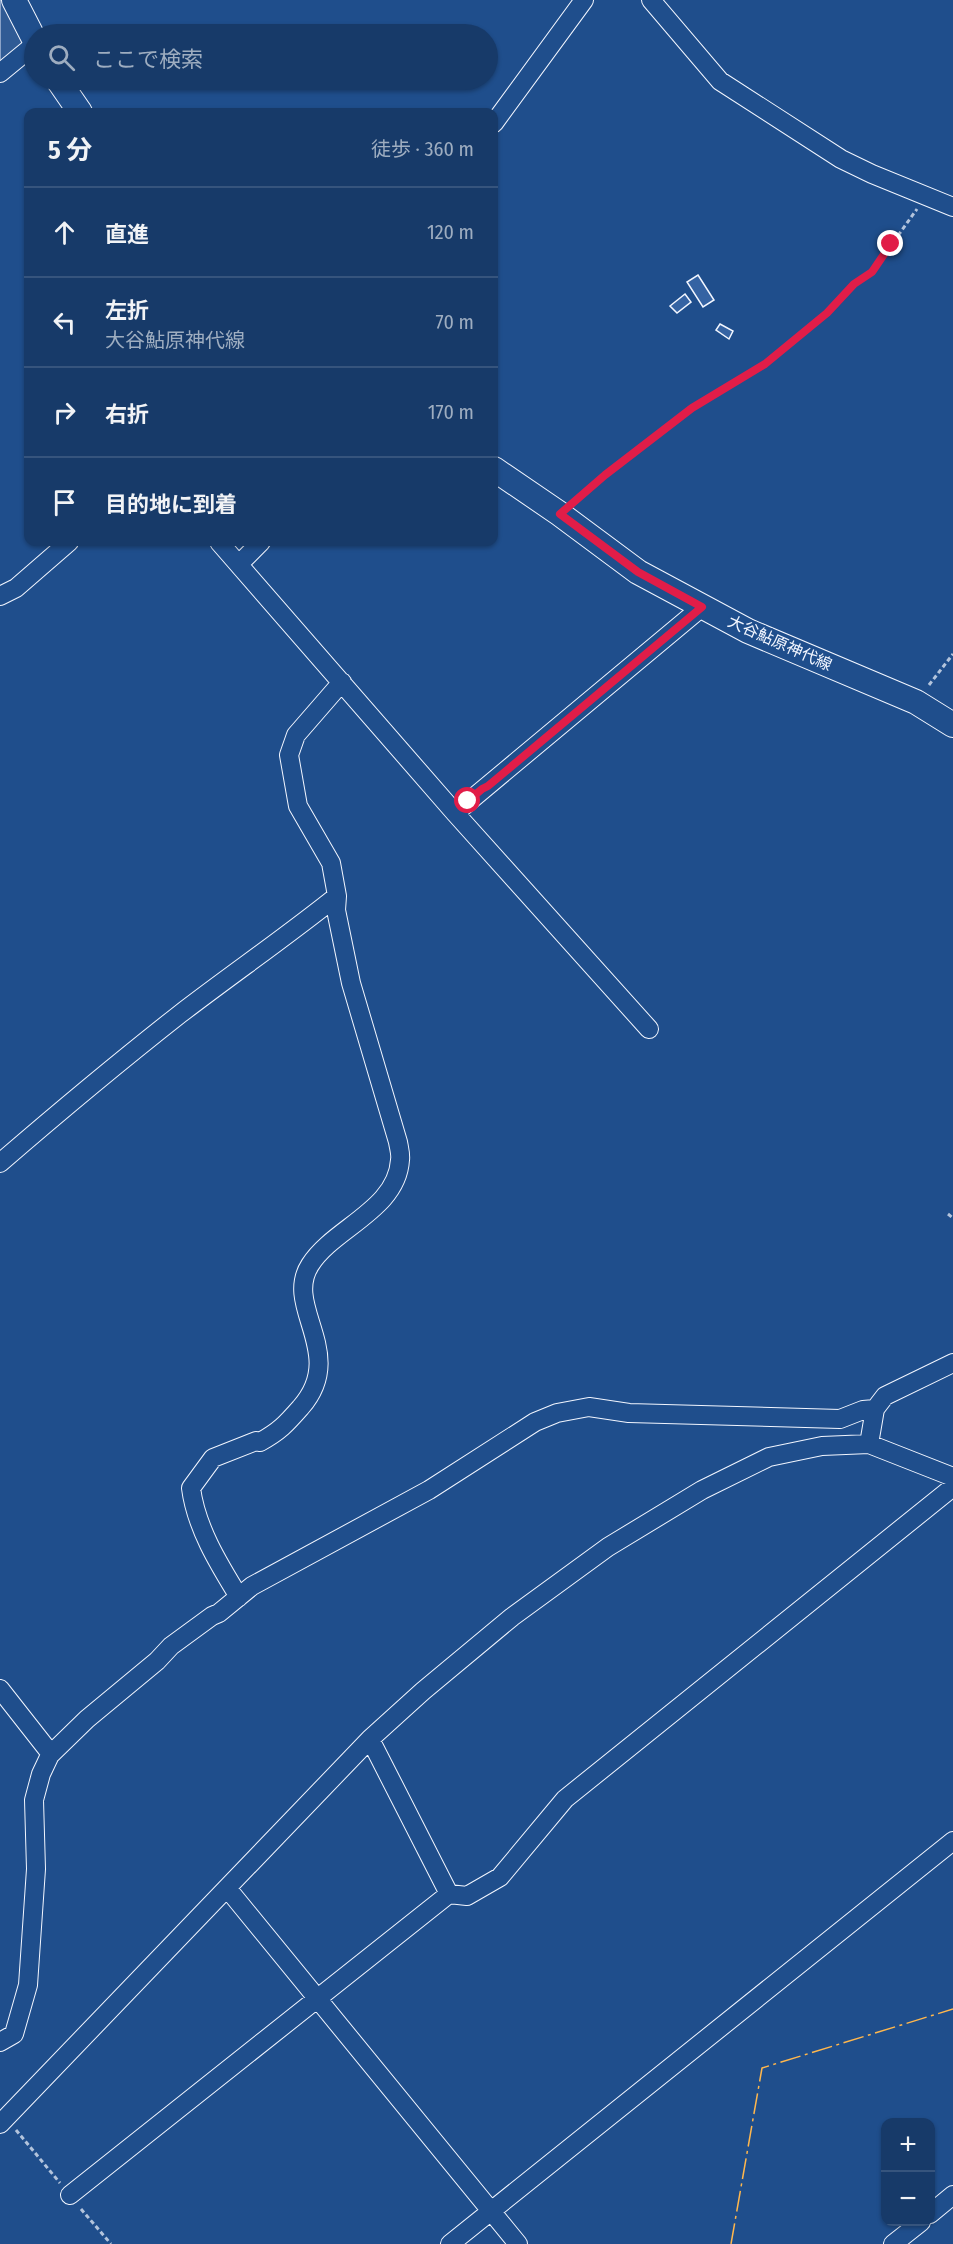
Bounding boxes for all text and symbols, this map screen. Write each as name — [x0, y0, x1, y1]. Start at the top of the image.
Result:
search box — [24, 24, 498, 90]
icon: search — [45, 41, 78, 74]
text: ここで検索 — [93, 46, 203, 73]
text: 5 分 — [48, 135, 92, 166]
text: 徒歩 · 360 m — [371, 137, 474, 161]
icon: ahead — [48, 216, 81, 249]
text: 120 m — [427, 220, 474, 244]
text: 直進 — [105, 221, 149, 248]
route end — [877, 230, 903, 256]
text: 左折 — [105, 297, 149, 324]
icon: left — [48, 306, 81, 339]
text: 70 m — [436, 310, 474, 334]
text: 大谷鮎原神代線 — [105, 328, 245, 352]
icon: right — [48, 396, 81, 429]
text: 170 m — [428, 400, 474, 424]
text: 右折 — [105, 401, 149, 428]
icon: arrive — [48, 486, 81, 519]
text: 目的地に到着 — [105, 491, 237, 518]
street label: 大谷鮎原神代線 — [725, 612, 835, 674]
route start — [454, 787, 480, 813]
map controls — [881, 2118, 935, 2226]
button: + — [881, 2118, 935, 2172]
button: − — [881, 2172, 935, 2226]

